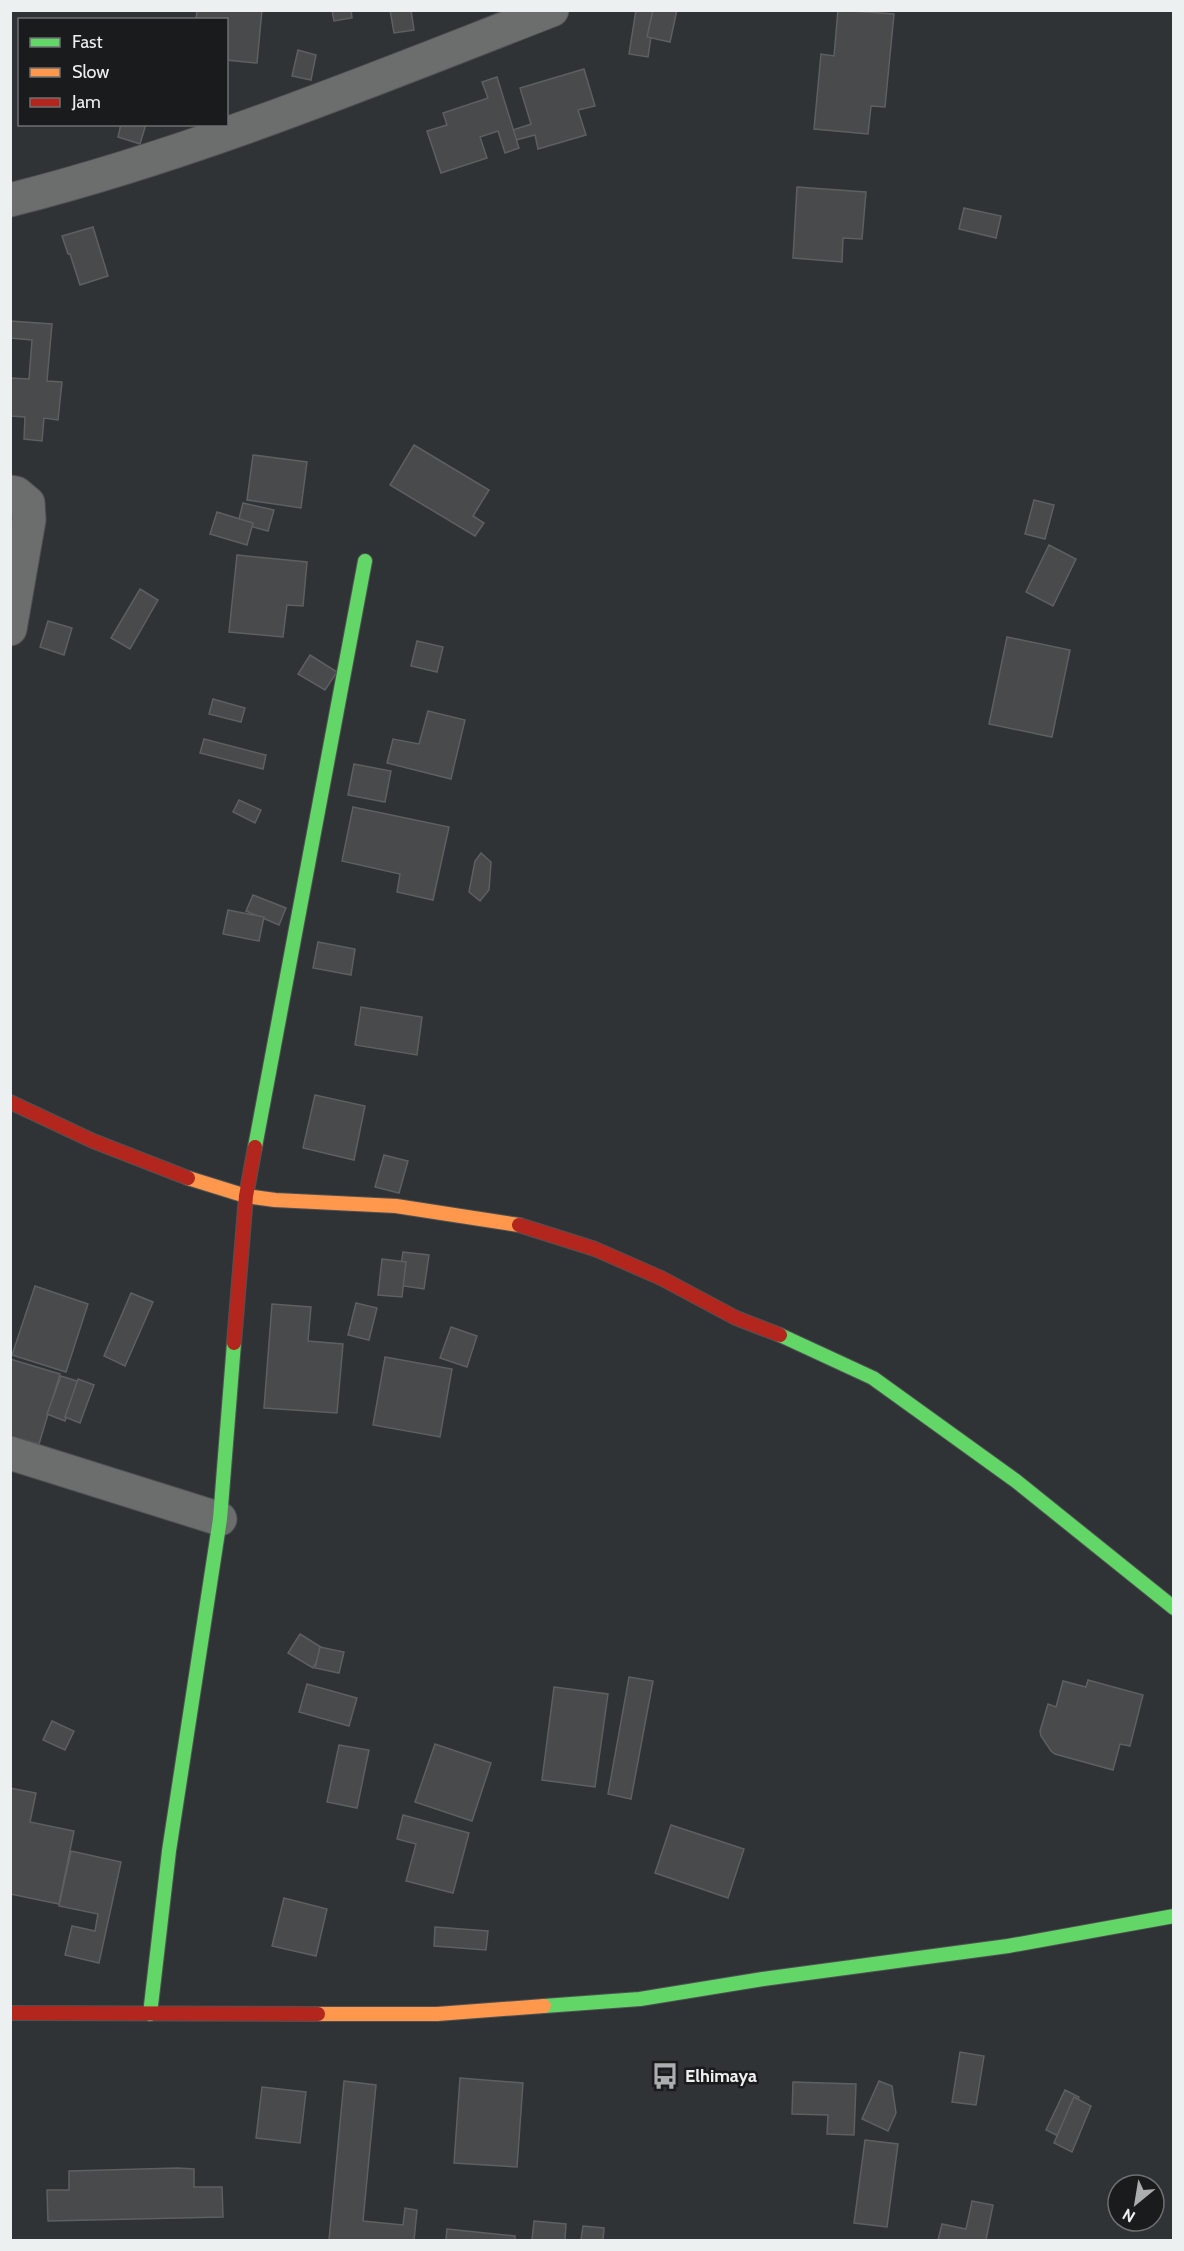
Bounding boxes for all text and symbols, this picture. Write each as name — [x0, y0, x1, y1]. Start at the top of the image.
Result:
legend — [18, 18, 228, 126]
text: Fast — [72, 31, 103, 53]
text: Slow — [72, 61, 109, 83]
text: Jam — [71, 91, 101, 113]
bus stop icon: Elhimaya — [650, 2061, 680, 2091]
place label: Elhimaya — [685, 2065, 757, 2087]
north arrow — [1106, 2173, 1166, 2233]
text: N — [1119, 2205, 1138, 2227]

